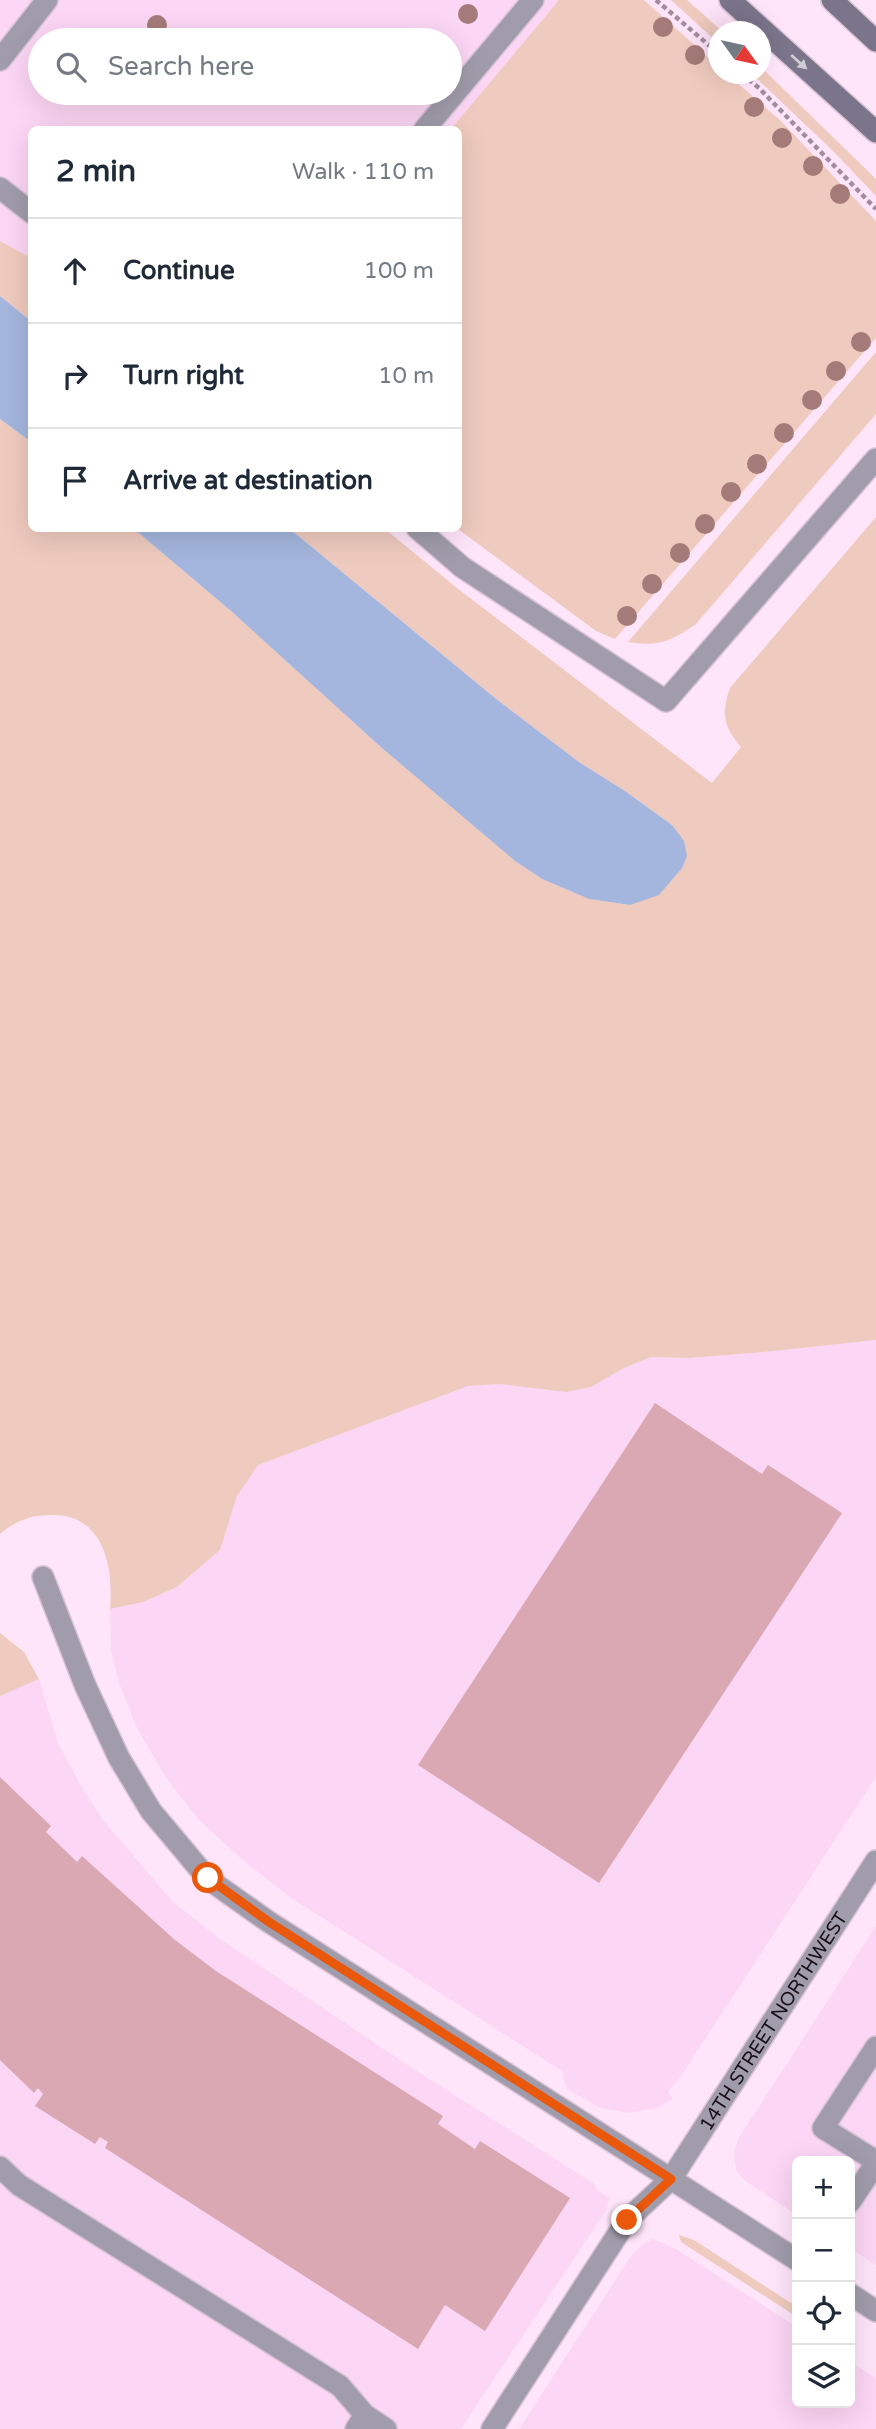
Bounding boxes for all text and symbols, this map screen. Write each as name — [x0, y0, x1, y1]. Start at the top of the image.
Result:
north arrow — [708, 21, 771, 84]
search box — [28, 28, 462, 105]
icon: search — [52, 48, 90, 86]
text: Search here — [108, 51, 254, 82]
one-way arrow — [790, 54, 808, 70]
text: 2 min — [56, 153, 136, 190]
text: Walk · 110 m — [292, 158, 434, 186]
icon: ahead — [56, 252, 94, 290]
text: Continue — [123, 255, 235, 286]
text: 100 m — [364, 257, 434, 285]
icon: right — [56, 357, 94, 395]
text: Turn right — [123, 360, 244, 391]
text: 10 m — [378, 362, 434, 390]
icon: arrive — [56, 462, 94, 500]
text: Arrive at destination — [123, 465, 373, 496]
route start — [192, 1862, 223, 1893]
street label: 14TH STREET NORTHWEST — [695, 1908, 852, 2135]
map controls — [792, 2156, 855, 2408]
button: + — [792, 2156, 855, 2219]
route end — [611, 2204, 642, 2235]
button: − — [792, 2219, 855, 2282]
button: locate — [792, 2282, 855, 2345]
button: layers — [792, 2345, 855, 2408]

